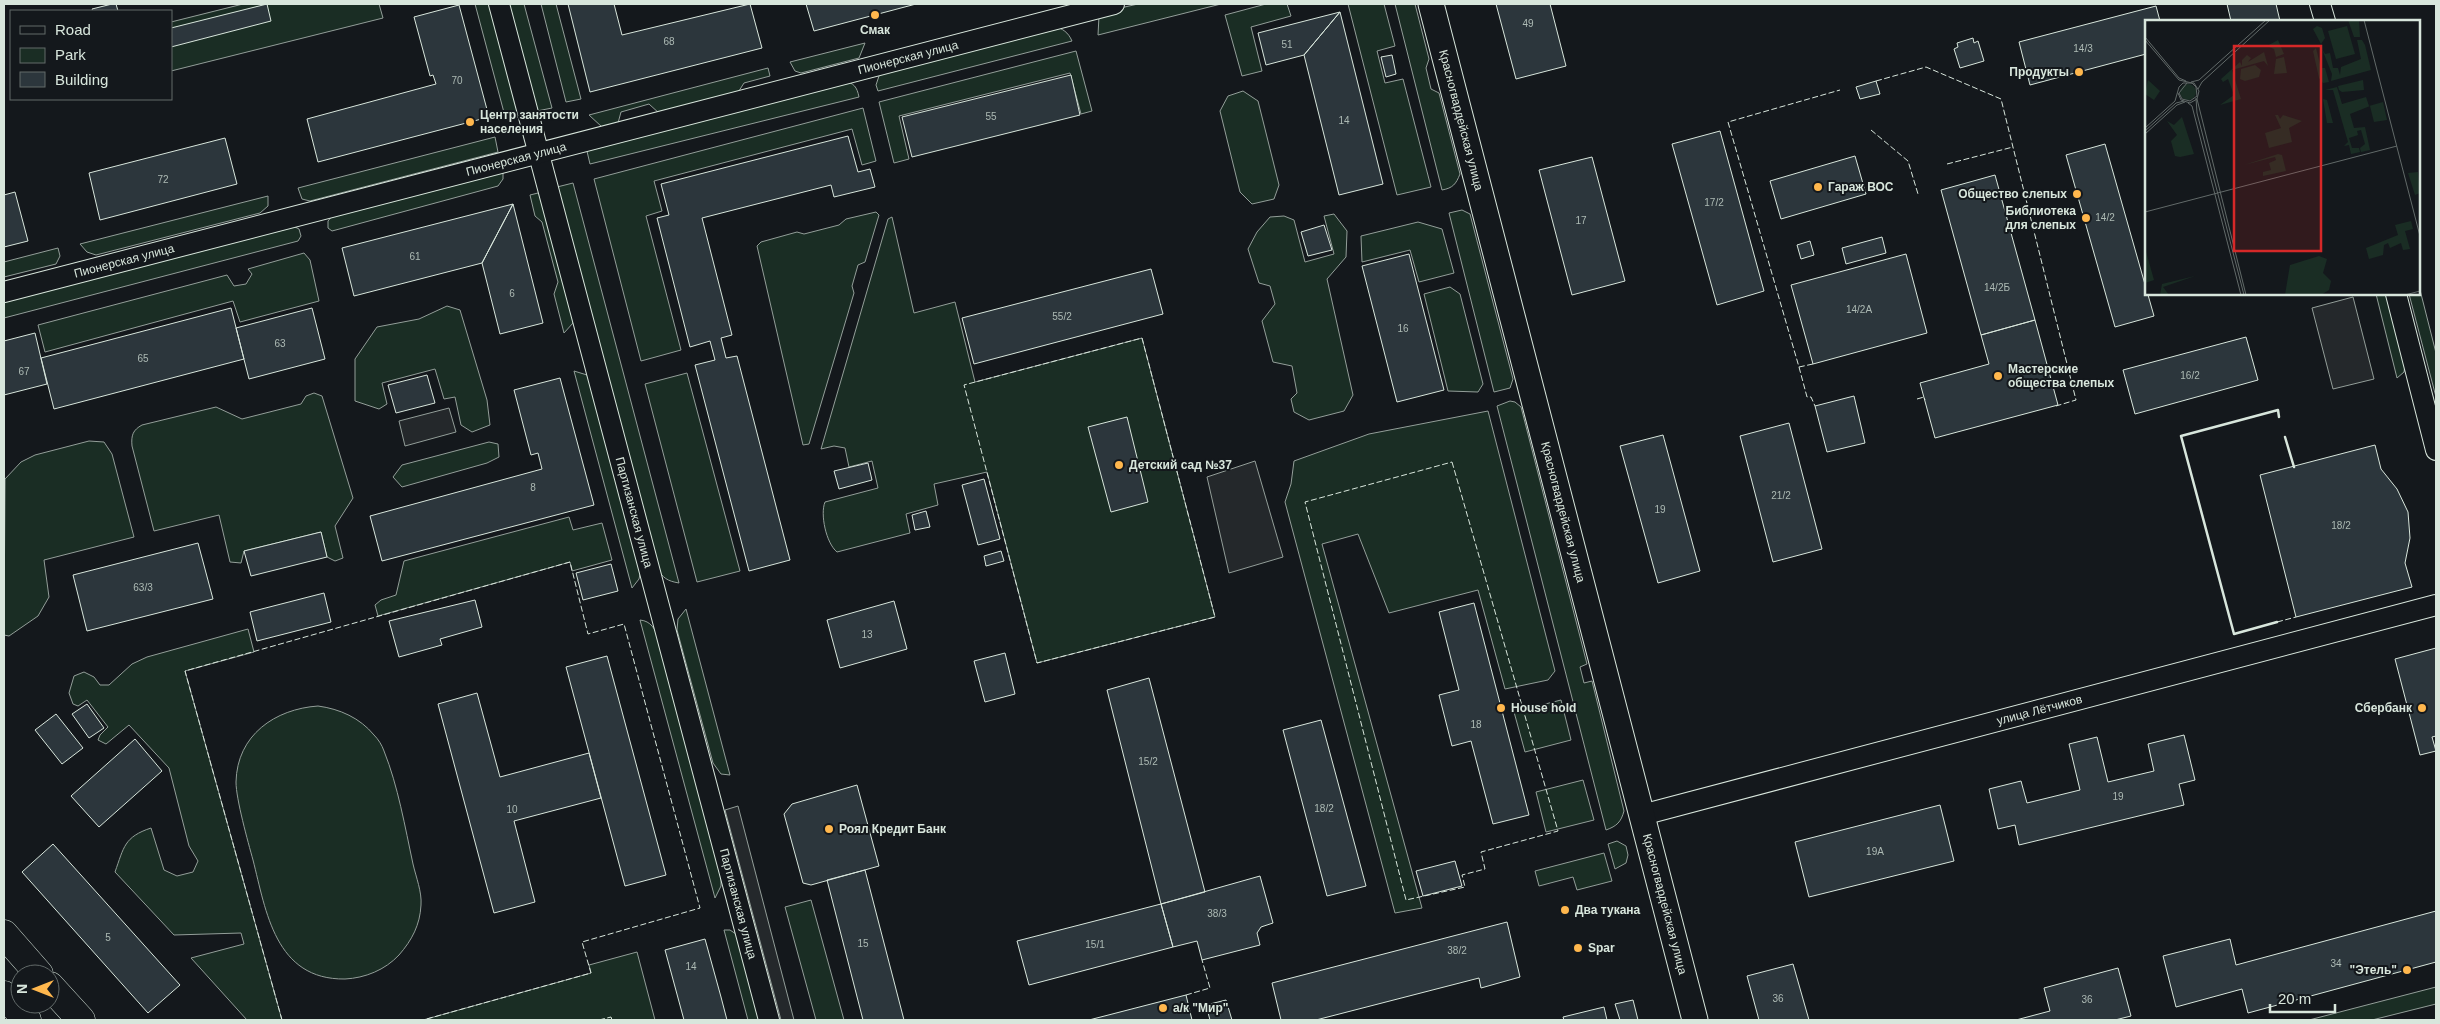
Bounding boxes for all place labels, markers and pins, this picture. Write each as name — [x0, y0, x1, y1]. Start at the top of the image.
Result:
marker: Смак — [869, 9, 881, 21]
place label: Смак — [860, 23, 891, 37]
place label: Продукты — [2009, 65, 2069, 79]
marker: Продукты — [2073, 66, 2085, 78]
place label: Центр занятости населения — [480, 108, 579, 136]
marker: Центр занятости населения — [464, 116, 476, 128]
place label: Гараж ВОС — [1828, 180, 1894, 194]
marker: Гараж ВОС — [1812, 181, 1824, 193]
place label: Общество слепых — [1958, 187, 2067, 201]
marker: Общество слепых — [2071, 188, 2083, 200]
place label: Библиотека для слепых — [2005, 204, 2076, 232]
marker: Библиотека для слепых — [2080, 212, 2092, 224]
place label: Мастерские общества слепых — [2008, 362, 2114, 390]
marker: Мастерские общества слепых — [1992, 370, 2004, 382]
place label: Детский сад №37 — [1129, 458, 1232, 472]
marker: Детский сад №37 — [1113, 459, 1125, 471]
place label: House hold — [1511, 701, 1576, 715]
place label: Сбербанк — [2355, 701, 2413, 715]
marker: House hold — [1495, 702, 1507, 714]
marker: Сбербанк — [2416, 702, 2428, 714]
place label: Роял Кредит Банк — [839, 822, 947, 836]
marker: Роял Кредит Банк — [823, 823, 835, 835]
place label: Два тукана — [1575, 903, 1641, 917]
marker: Два тукана — [1559, 904, 1571, 916]
place label: Spar — [1588, 941, 1615, 955]
marker: Spar — [1572, 942, 1584, 954]
place label: "Этель" — [2350, 963, 2397, 977]
marker: "Этель" — [2401, 964, 2413, 976]
place label: а/к "Мир" — [1173, 1001, 1228, 1015]
marker: а/к "Мир" — [1157, 1002, 1169, 1014]

